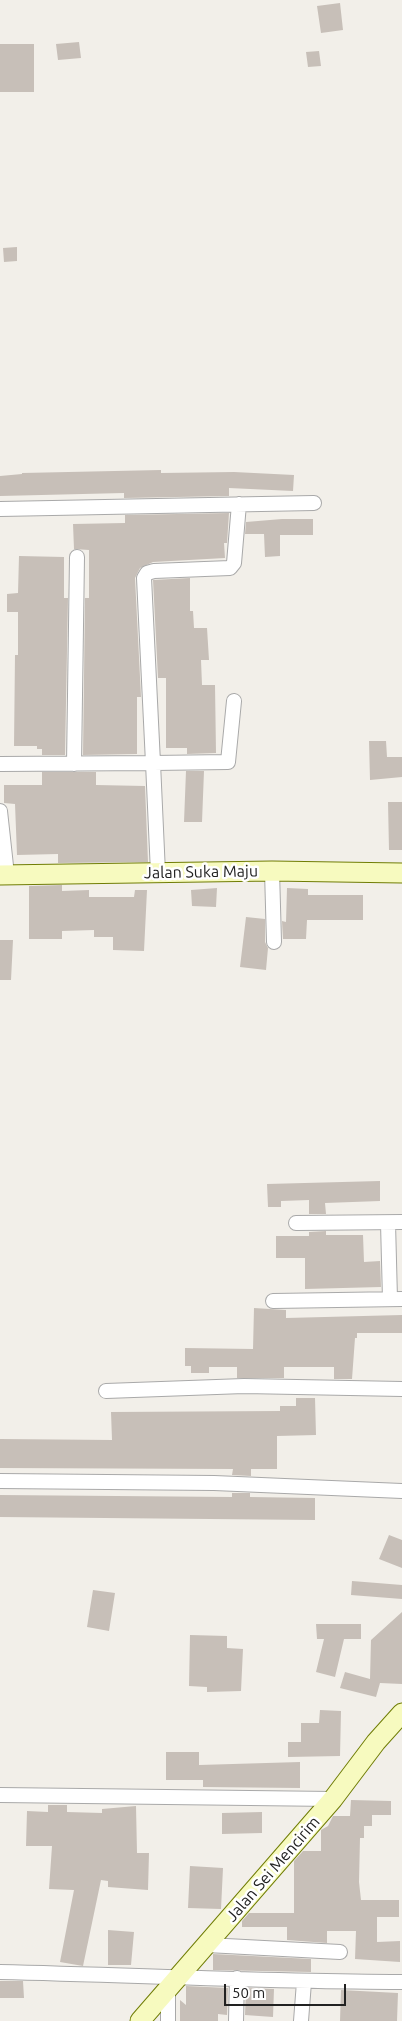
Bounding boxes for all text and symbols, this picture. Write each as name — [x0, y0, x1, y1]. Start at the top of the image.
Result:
street label: Jalan Suka Maju — [144, 861, 258, 883]
street label: Jalan Sei Mencirim — [222, 1812, 324, 1926]
scale bar — [227, 1974, 350, 2006]
text: 50 m — [232, 1984, 265, 2001]

